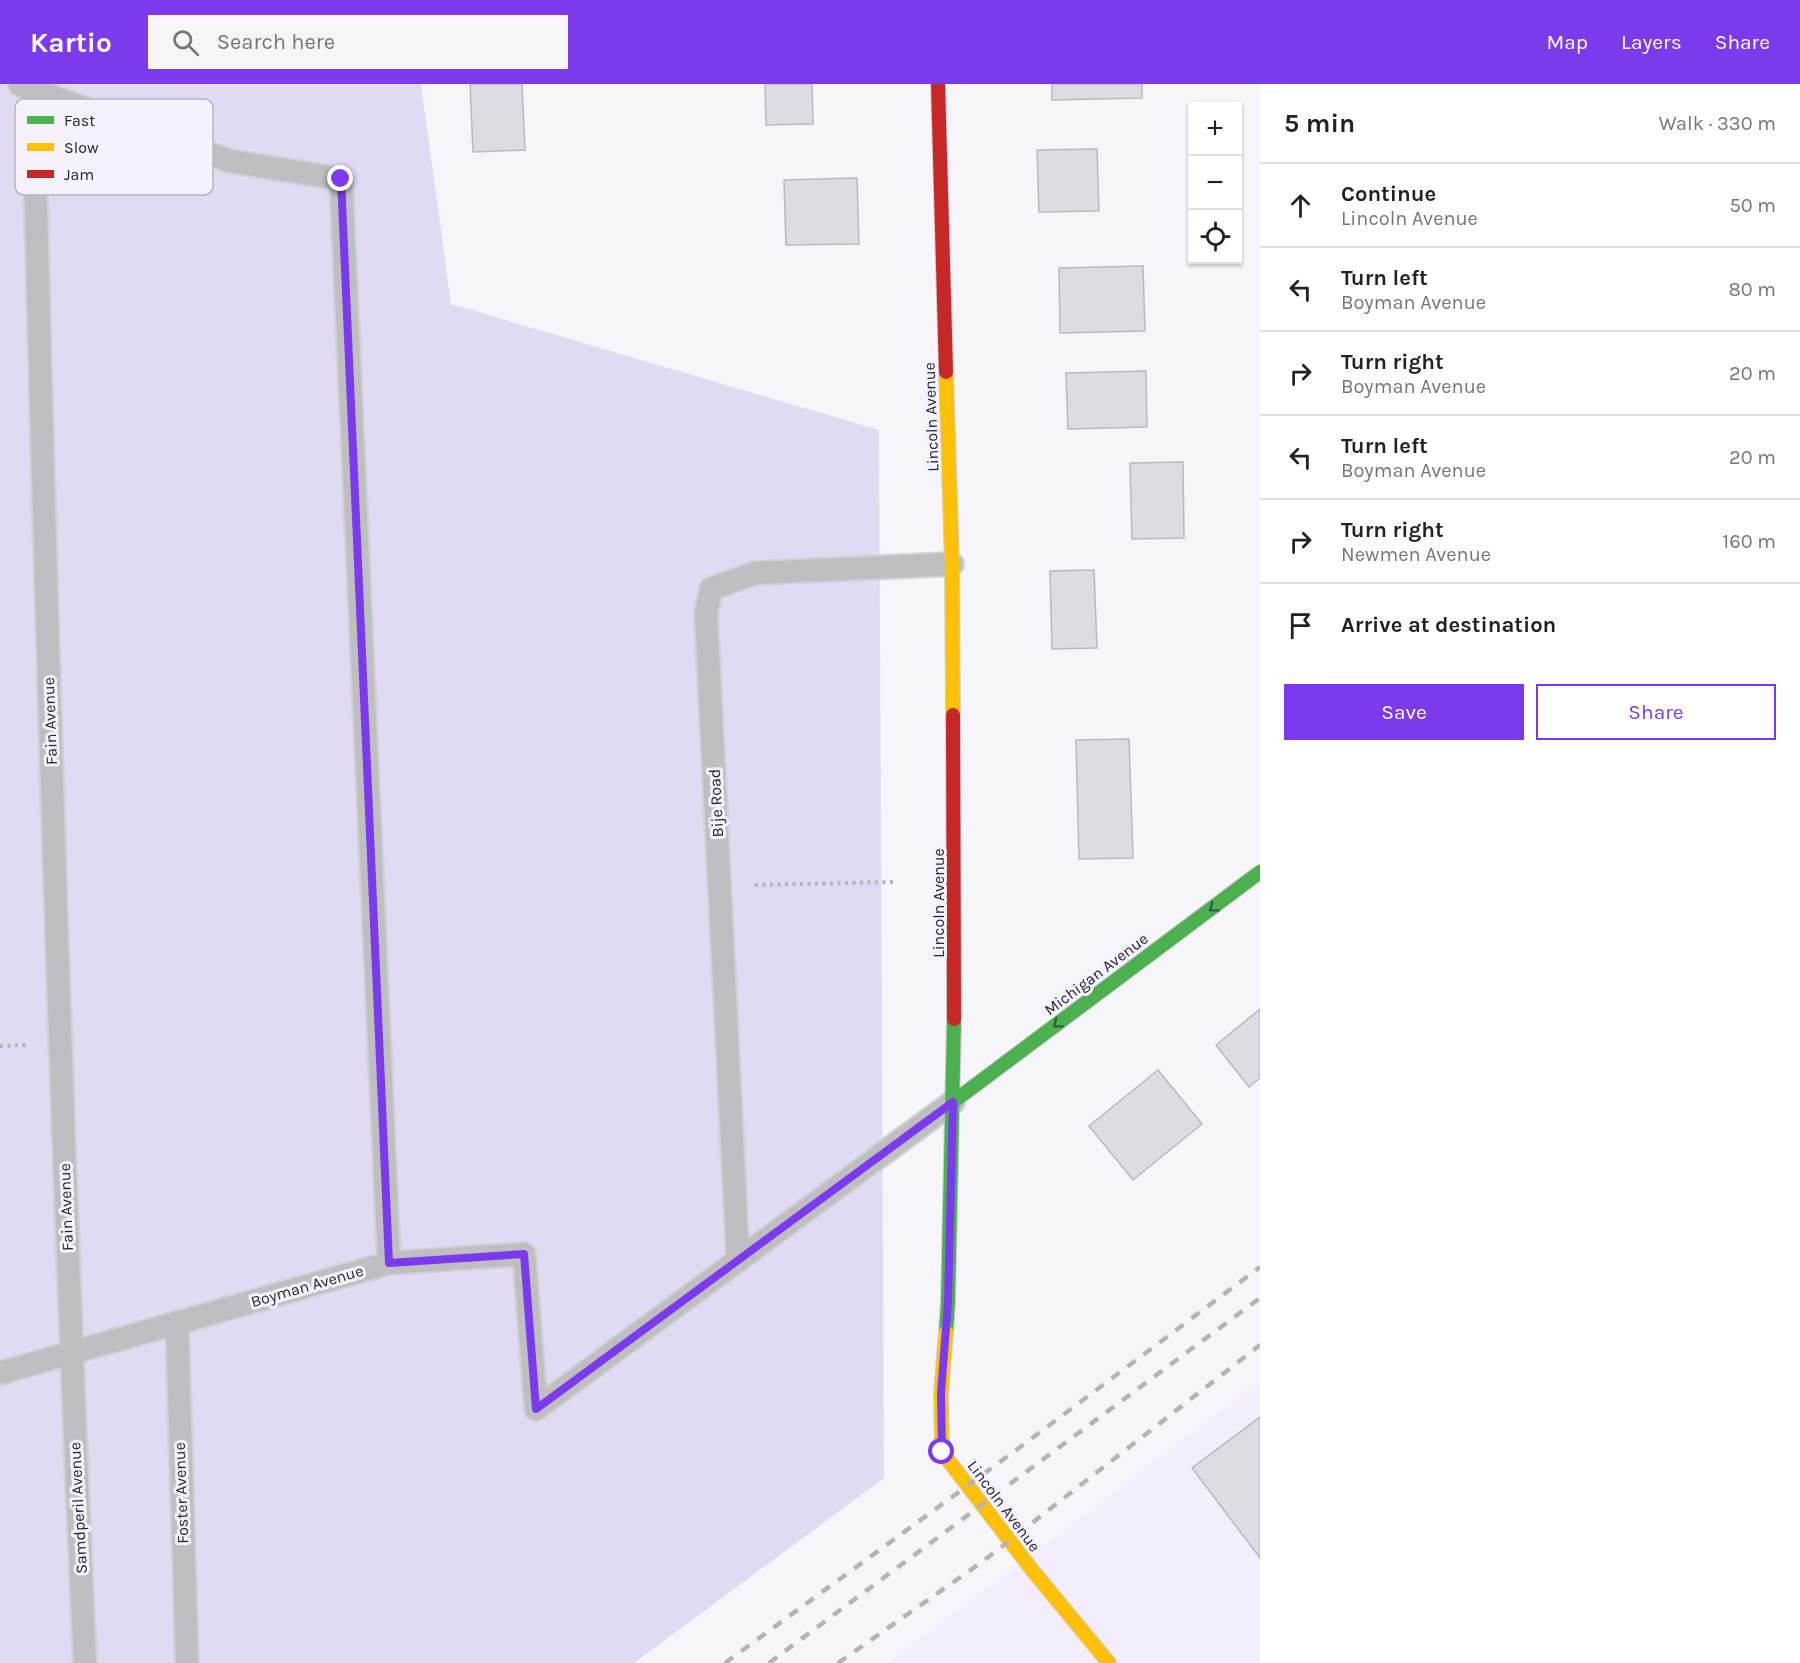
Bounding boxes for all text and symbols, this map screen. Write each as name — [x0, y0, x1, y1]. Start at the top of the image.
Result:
search box — [148, 15, 568, 69]
text: Kartio — [30, 26, 112, 59]
icon: search — [169, 26, 202, 59]
text: Search here — [217, 29, 335, 55]
text: Map — [1546, 30, 1588, 54]
text: Layers — [1621, 30, 1682, 54]
text: Share — [1715, 30, 1770, 54]
legend — [15, 99, 213, 195]
map controls — [1188, 102, 1242, 264]
button: + — [1188, 102, 1242, 156]
text: 5 min — [1284, 108, 1355, 139]
text: Fast — [64, 111, 95, 130]
text: Walk · 330 m — [1659, 112, 1776, 135]
text: Slow — [64, 138, 99, 157]
button: − — [1188, 156, 1242, 210]
text: Jam — [64, 165, 94, 184]
route end — [327, 165, 353, 191]
text: Continue — [1341, 181, 1436, 207]
icon: ahead — [1284, 189, 1317, 222]
text: 50 m — [1729, 194, 1776, 217]
text: Lincoln Avenue — [1341, 207, 1478, 230]
button: locate — [1188, 210, 1242, 264]
text: Turn left — [1341, 265, 1428, 291]
icon: left — [1284, 273, 1317, 306]
text: 80 m — [1728, 278, 1776, 301]
text: Boyman Avenue — [1341, 291, 1486, 314]
text: Turn right — [1341, 349, 1444, 375]
icon: right — [1284, 357, 1317, 390]
street label: Lincoln Avenue — [920, 362, 942, 472]
text: 20 m — [1729, 362, 1776, 385]
text: Boyman Avenue — [1341, 375, 1486, 398]
text: Turn left — [1341, 433, 1428, 459]
icon: left — [1284, 441, 1317, 474]
text: 20 m — [1729, 446, 1776, 469]
text: Boyman Avenue — [1341, 459, 1486, 482]
text: Turn right — [1341, 517, 1444, 543]
icon: right — [1284, 525, 1317, 558]
text: 160 m — [1723, 530, 1776, 553]
text: Newmen Avenue — [1341, 543, 1491, 566]
icon: arrive — [1284, 609, 1317, 642]
text: Arrive at destination — [1341, 612, 1556, 638]
street label: Fain Avenue — [39, 677, 61, 765]
button: Save — [1284, 684, 1524, 740]
button: Share — [1536, 684, 1776, 740]
street label: Bije Road — [705, 768, 727, 838]
street label: Lincoln Avenue — [929, 848, 948, 958]
one-way arrow — [1209, 900, 1220, 911]
street label: Michigan Avenue — [1040, 929, 1152, 1019]
one-way arrow — [1053, 1017, 1064, 1028]
street label: Fain Avenue — [55, 1163, 77, 1251]
street label: Boyman Avenue — [249, 1261, 365, 1311]
route start — [928, 1438, 954, 1464]
street label: Samdperil Avenue — [65, 1442, 91, 1574]
street label: Foster Avenue — [170, 1442, 192, 1544]
street label: Lincoln Avenue — [963, 1457, 1045, 1555]

